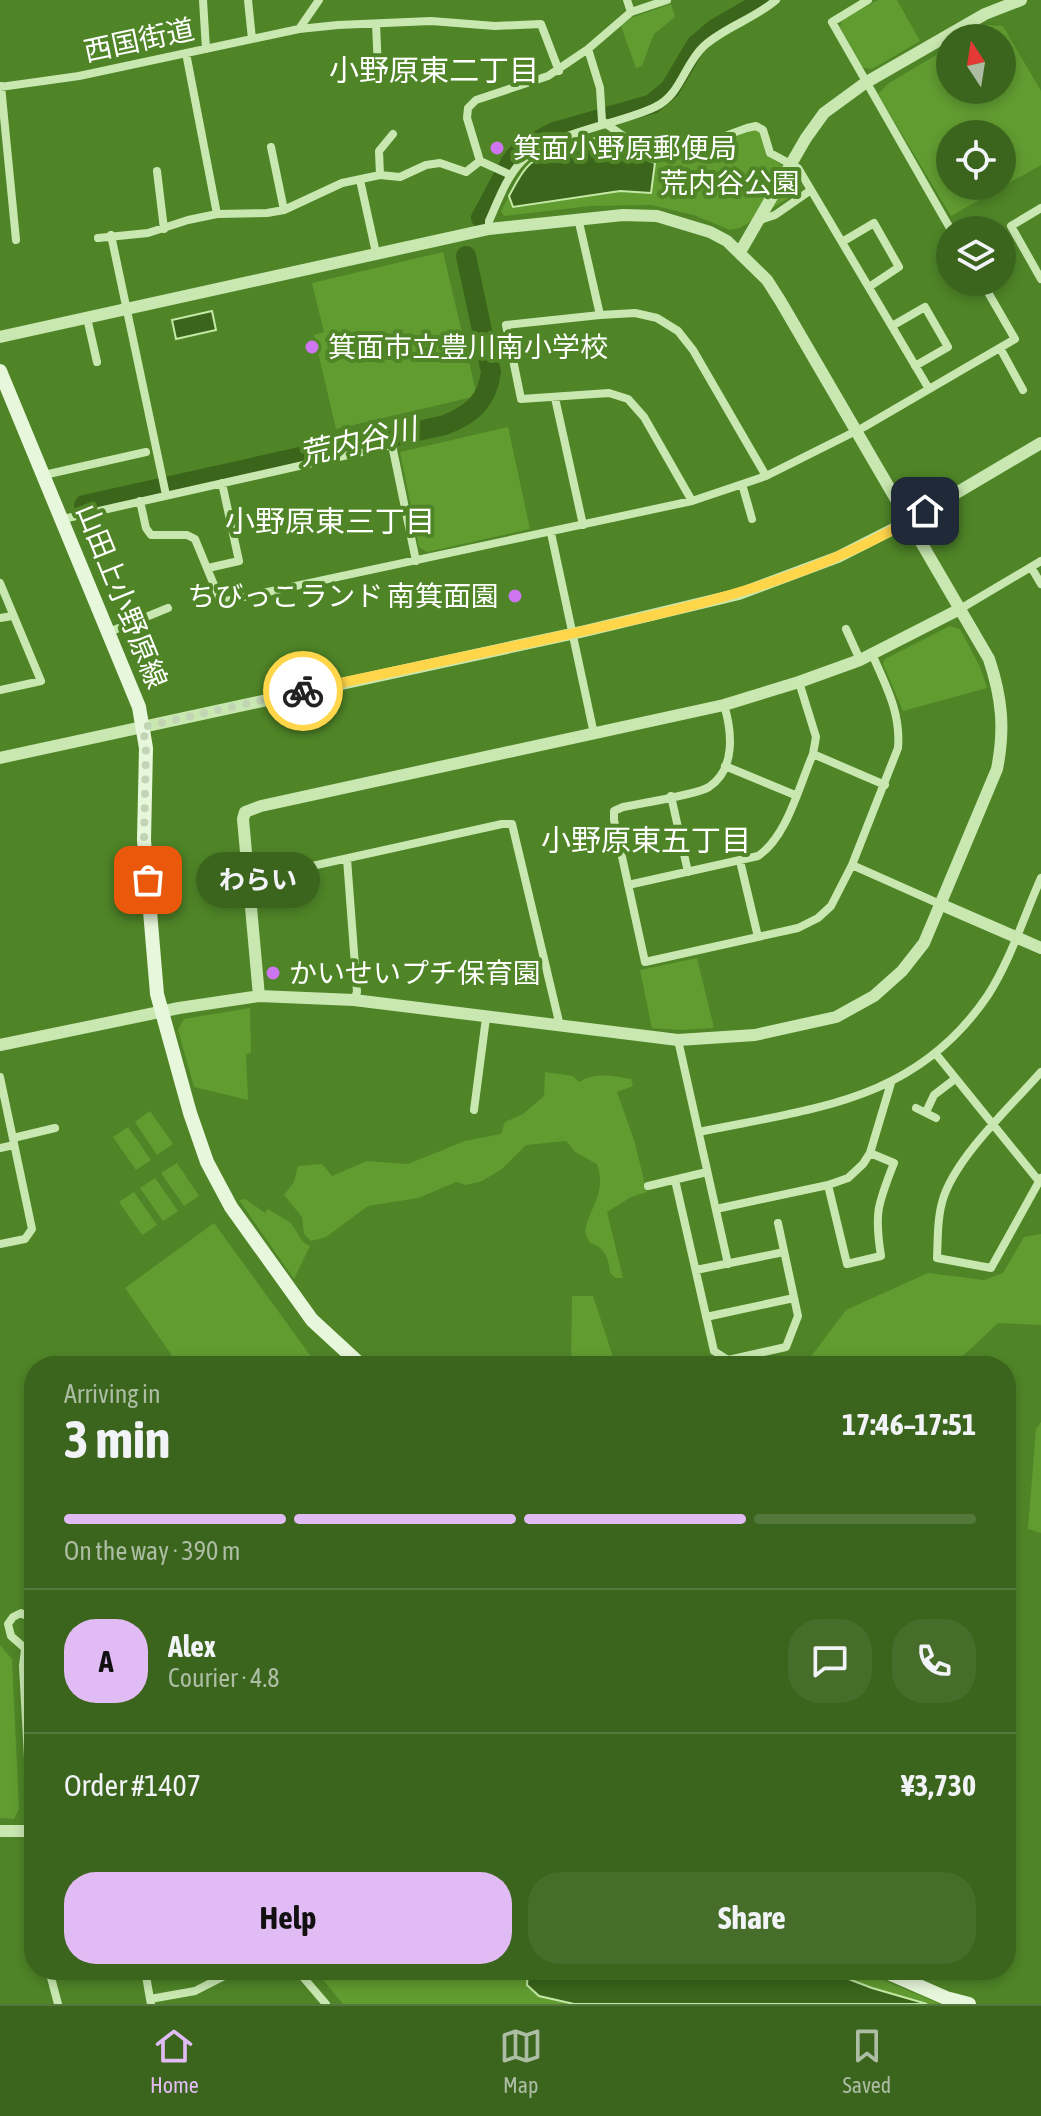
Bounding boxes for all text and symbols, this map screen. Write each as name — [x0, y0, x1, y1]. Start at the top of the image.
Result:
street label: 西国街道 — [81, 13, 197, 67]
north arrow — [936, 24, 1016, 104]
map controls — [936, 24, 1016, 296]
district label: 小野原東二丁目 — [329, 53, 539, 87]
button: locate — [936, 120, 1016, 200]
place label: 箕面小野原郵便局 — [513, 132, 737, 164]
marker: 箕面小野原郵便局 — [488, 139, 506, 157]
park label: 荒内谷公園 — [660, 167, 800, 199]
button: layers — [936, 216, 1016, 296]
place label: 箕面市立豊川南小学校 — [328, 331, 608, 363]
marker: 箕面市立豊川南小学校 — [303, 338, 321, 356]
water label: 荒内谷川 — [295, 410, 423, 471]
pin — [891, 477, 959, 545]
icon: home — [903, 489, 947, 533]
street label: 山田上小野原線 — [70, 499, 174, 693]
district label: 小野原東三丁目 — [225, 504, 435, 538]
place label: ちびっこランド 南箕面園 — [187, 580, 499, 612]
marker: ちびっこランド 南箕面園 — [506, 587, 524, 605]
courier — [263, 651, 343, 731]
icon: bike — [281, 669, 325, 713]
district label: 小野原東五丁目 — [541, 823, 751, 857]
pin — [114, 846, 182, 914]
callout: わらい — [196, 852, 320, 908]
icon: bag — [126, 858, 170, 902]
text: わらい — [219, 865, 297, 895]
place label: かいせいプチ保育園 — [289, 957, 541, 989]
marker: かいせいプチ保育園 — [264, 964, 282, 982]
text: Arriving in — [64, 1379, 161, 1409]
text: 17:46–17:51 — [842, 1407, 976, 1441]
text: 3 min — [64, 1409, 170, 1469]
text: On the way · 390 m — [64, 1536, 241, 1566]
button: chat — [788, 1619, 872, 1703]
button: phone — [892, 1619, 976, 1703]
text: Alex — [168, 1629, 216, 1663]
text: A — [99, 1644, 113, 1678]
text: Courier · 4.8 — [168, 1663, 279, 1693]
text: Order #1407 — [64, 1768, 201, 1802]
text: ¥3,730 — [901, 1768, 976, 1802]
button: Help — [64, 1872, 512, 1964]
button: Share — [528, 1872, 976, 1964]
tab: Home — [150, 2024, 199, 2098]
tab: Map — [499, 2024, 543, 2098]
tab: Saved — [842, 2024, 891, 2098]

